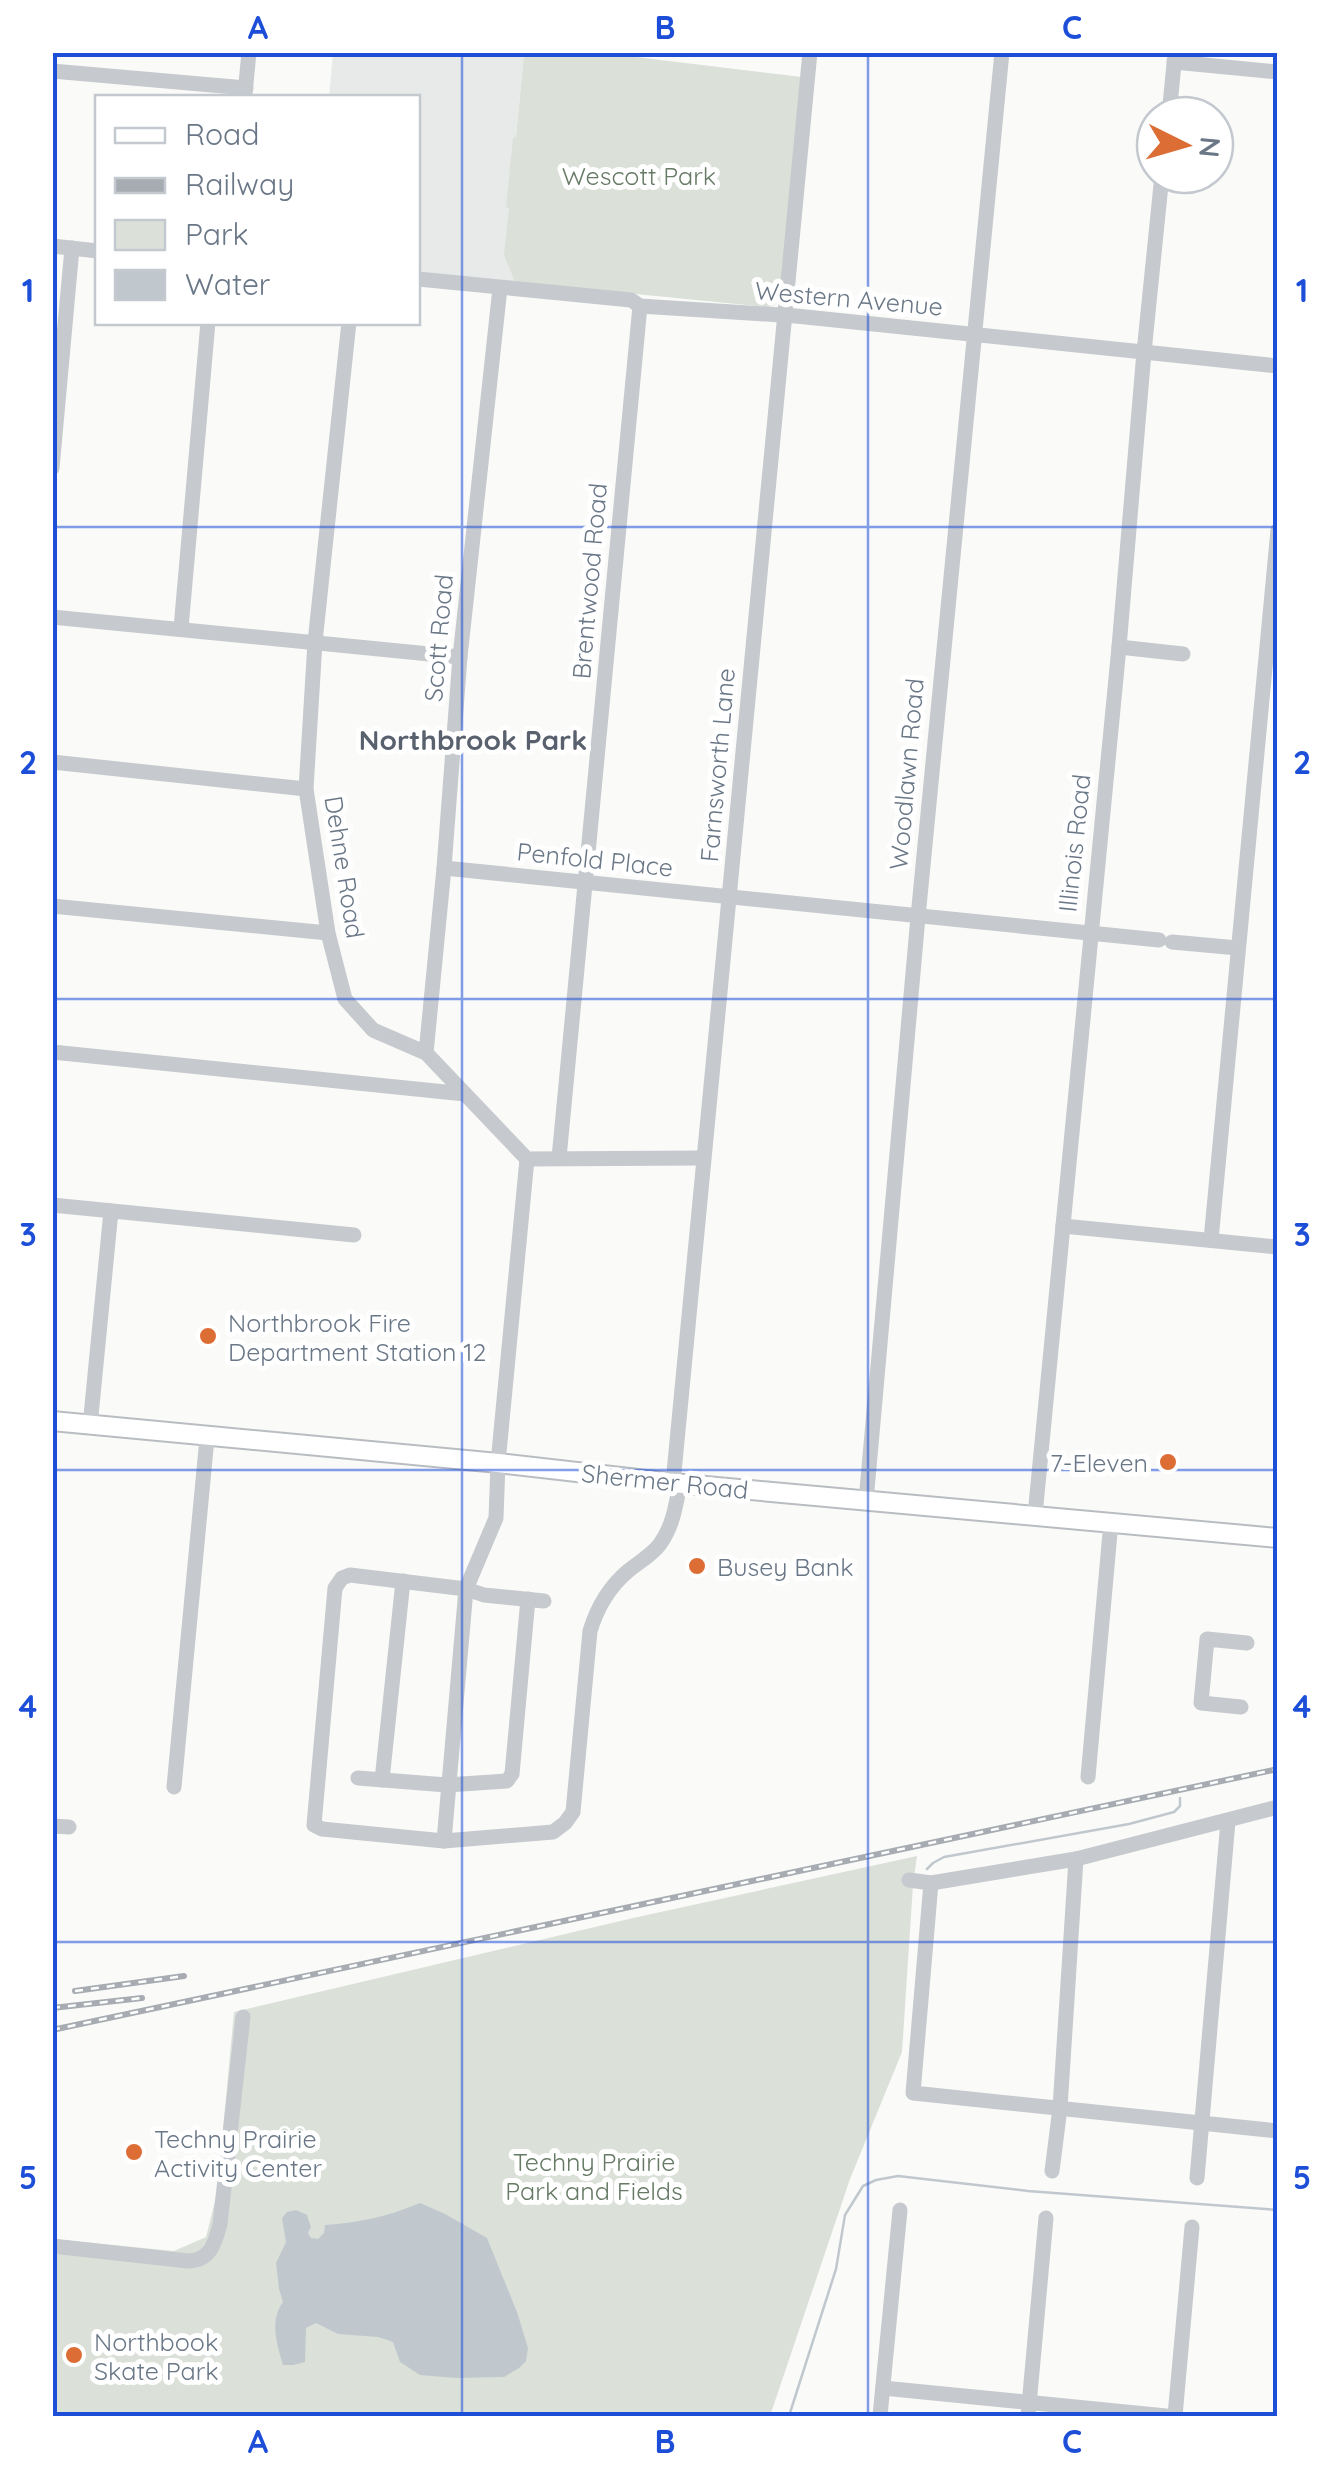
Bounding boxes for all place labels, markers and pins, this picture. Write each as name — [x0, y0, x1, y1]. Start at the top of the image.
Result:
place label: Northbrook Fire Department Station 12 — [228, 1307, 486, 1367]
marker: Northbrook Fire Department Station 12 — [197, 1325, 219, 1347]
place label: 7-Eleven — [1050, 1447, 1148, 1478]
marker: 7-Eleven — [1157, 1451, 1179, 1473]
place label: Busey Bank — [717, 1551, 854, 1582]
marker: Busey Bank — [686, 1555, 708, 1577]
place label: Techny Prairie Activity Center — [154, 2123, 322, 2183]
marker: Techny Prairie Activity Center — [123, 2141, 145, 2163]
place label: Northbook Skate Park — [94, 2326, 219, 2386]
marker: Northbook Skate Park — [63, 2344, 85, 2366]

